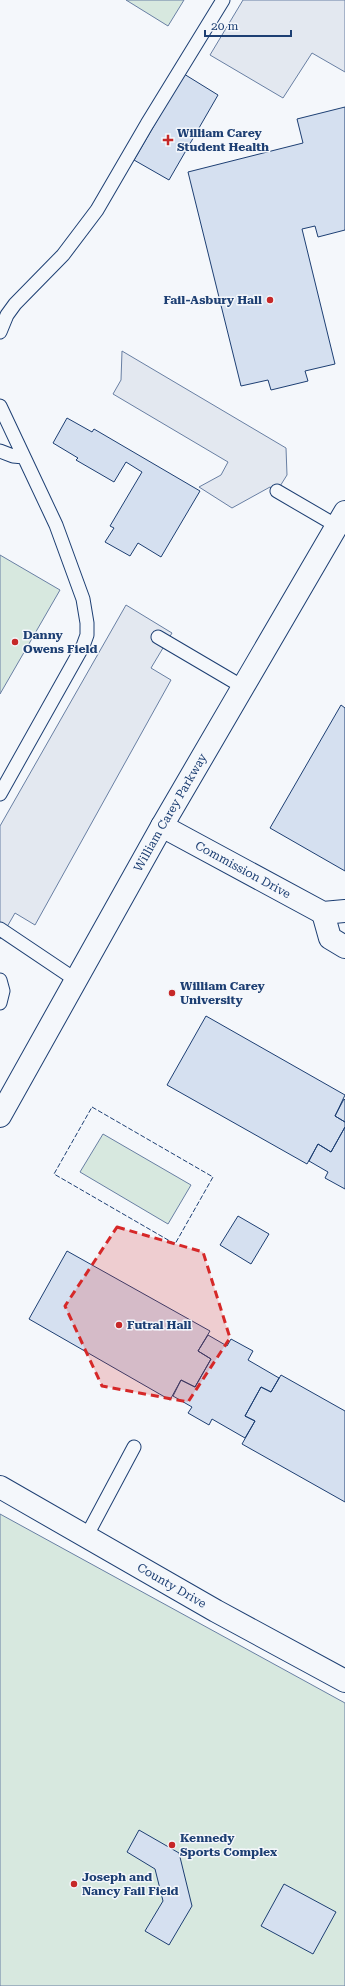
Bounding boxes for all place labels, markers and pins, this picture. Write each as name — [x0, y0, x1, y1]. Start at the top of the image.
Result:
place label: William Carey Student Health — [177, 126, 269, 154]
marker: William Carey Student Health — [162, 134, 174, 146]
place label: Fail-Asbury Hall — [163, 293, 262, 307]
marker: Fail-Asbury Hall — [265, 295, 275, 305]
place label: Danny Owens Field — [23, 628, 98, 656]
marker: Danny Owens Field — [10, 637, 20, 647]
place label: William Carey University — [180, 979, 266, 1007]
marker: William Carey University — [167, 988, 177, 998]
place label: Futral Hall — [127, 1318, 191, 1332]
marker: Futral Hall — [114, 1320, 124, 1330]
place label: Kennedy Sports Complex — [180, 1831, 277, 1859]
marker: Kennedy Sports Complex — [167, 1840, 177, 1850]
place label: Joseph and Nancy Fail Field — [82, 1870, 179, 1898]
marker: Joseph and Nancy Fail Field — [69, 1879, 79, 1889]

